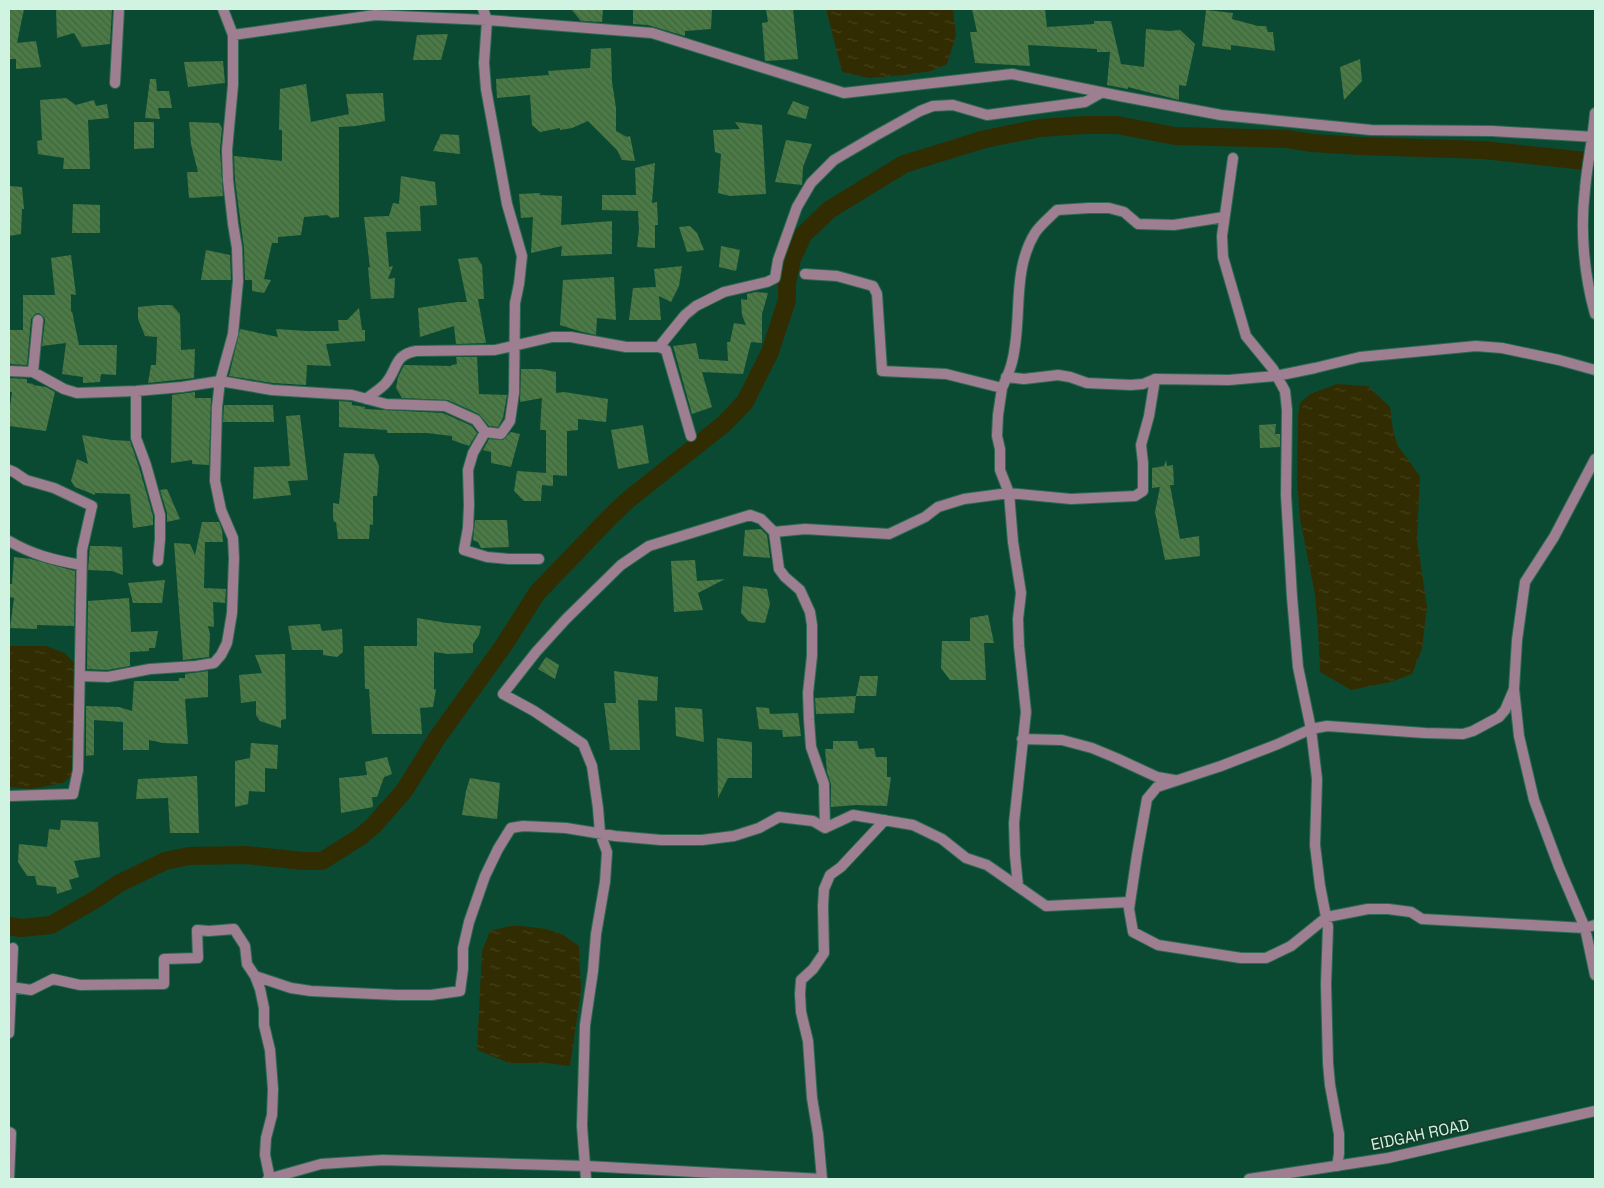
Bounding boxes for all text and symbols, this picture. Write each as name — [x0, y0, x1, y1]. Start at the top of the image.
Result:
street label: EIDGAH ROAD — [1369, 1114, 1471, 1155]

